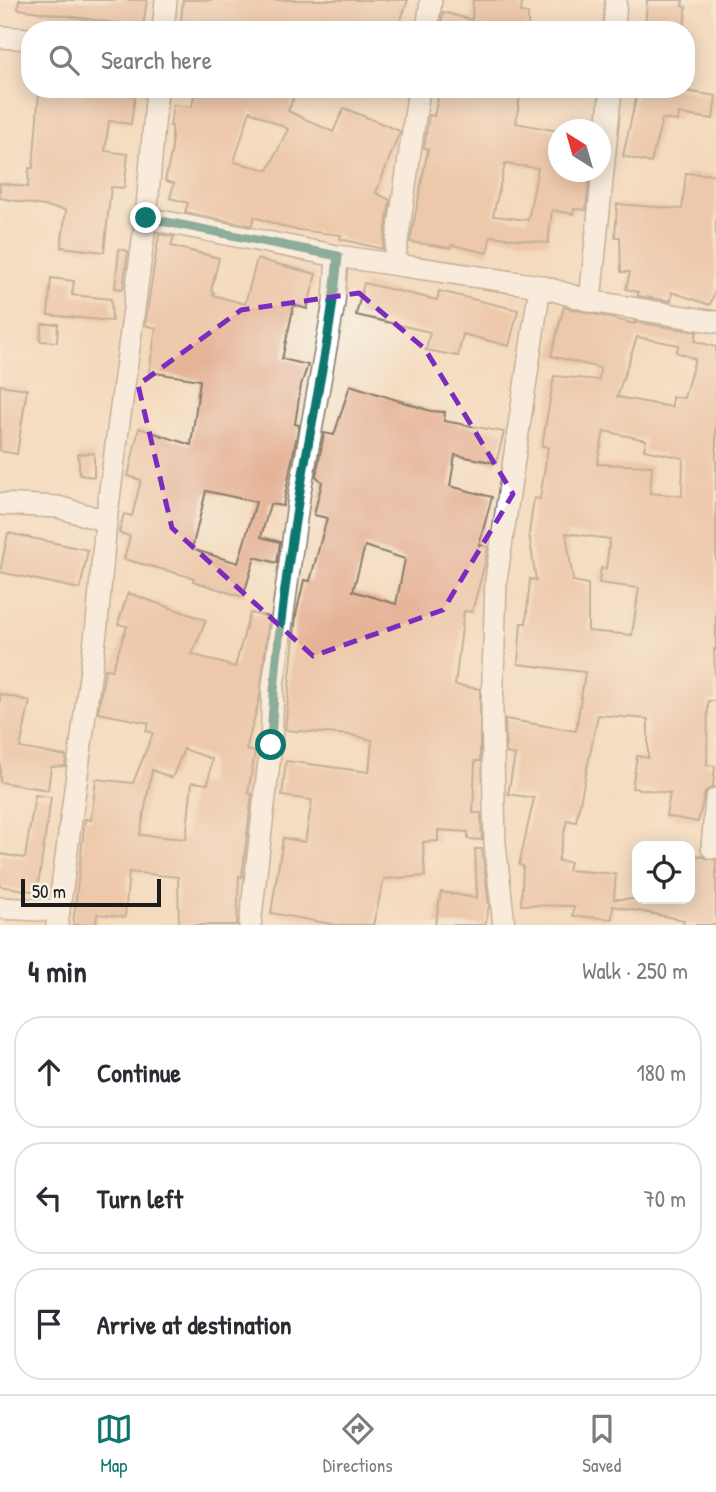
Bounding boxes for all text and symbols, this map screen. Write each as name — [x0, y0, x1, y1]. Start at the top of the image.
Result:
search box — [21, 21, 695, 98]
icon: search — [45, 41, 83, 79]
text: Search here — [101, 42, 212, 77]
north arrow — [548, 119, 611, 182]
route end — [130, 202, 161, 233]
route start — [255, 729, 286, 760]
map controls — [632, 841, 695, 904]
button: locate — [632, 841, 695, 904]
scale bar — [21, 876, 161, 908]
text: 50 m — [32, 878, 66, 904]
text: 4 min — [28, 951, 87, 991]
text: Walk · 250 m — [582, 955, 688, 986]
icon: ahead — [30, 1053, 68, 1091]
text: Continue — [97, 1055, 181, 1090]
text: 180 m — [636, 1057, 686, 1088]
icon: left — [30, 1179, 68, 1217]
text: Turn left — [97, 1181, 183, 1216]
text: 70 m — [643, 1183, 686, 1214]
icon: arrive — [30, 1305, 68, 1343]
text: Arrive at destination — [97, 1307, 292, 1342]
tab: Map — [95, 1410, 133, 1478]
tab: Directions — [323, 1410, 393, 1478]
tab: Saved — [582, 1410, 621, 1478]

